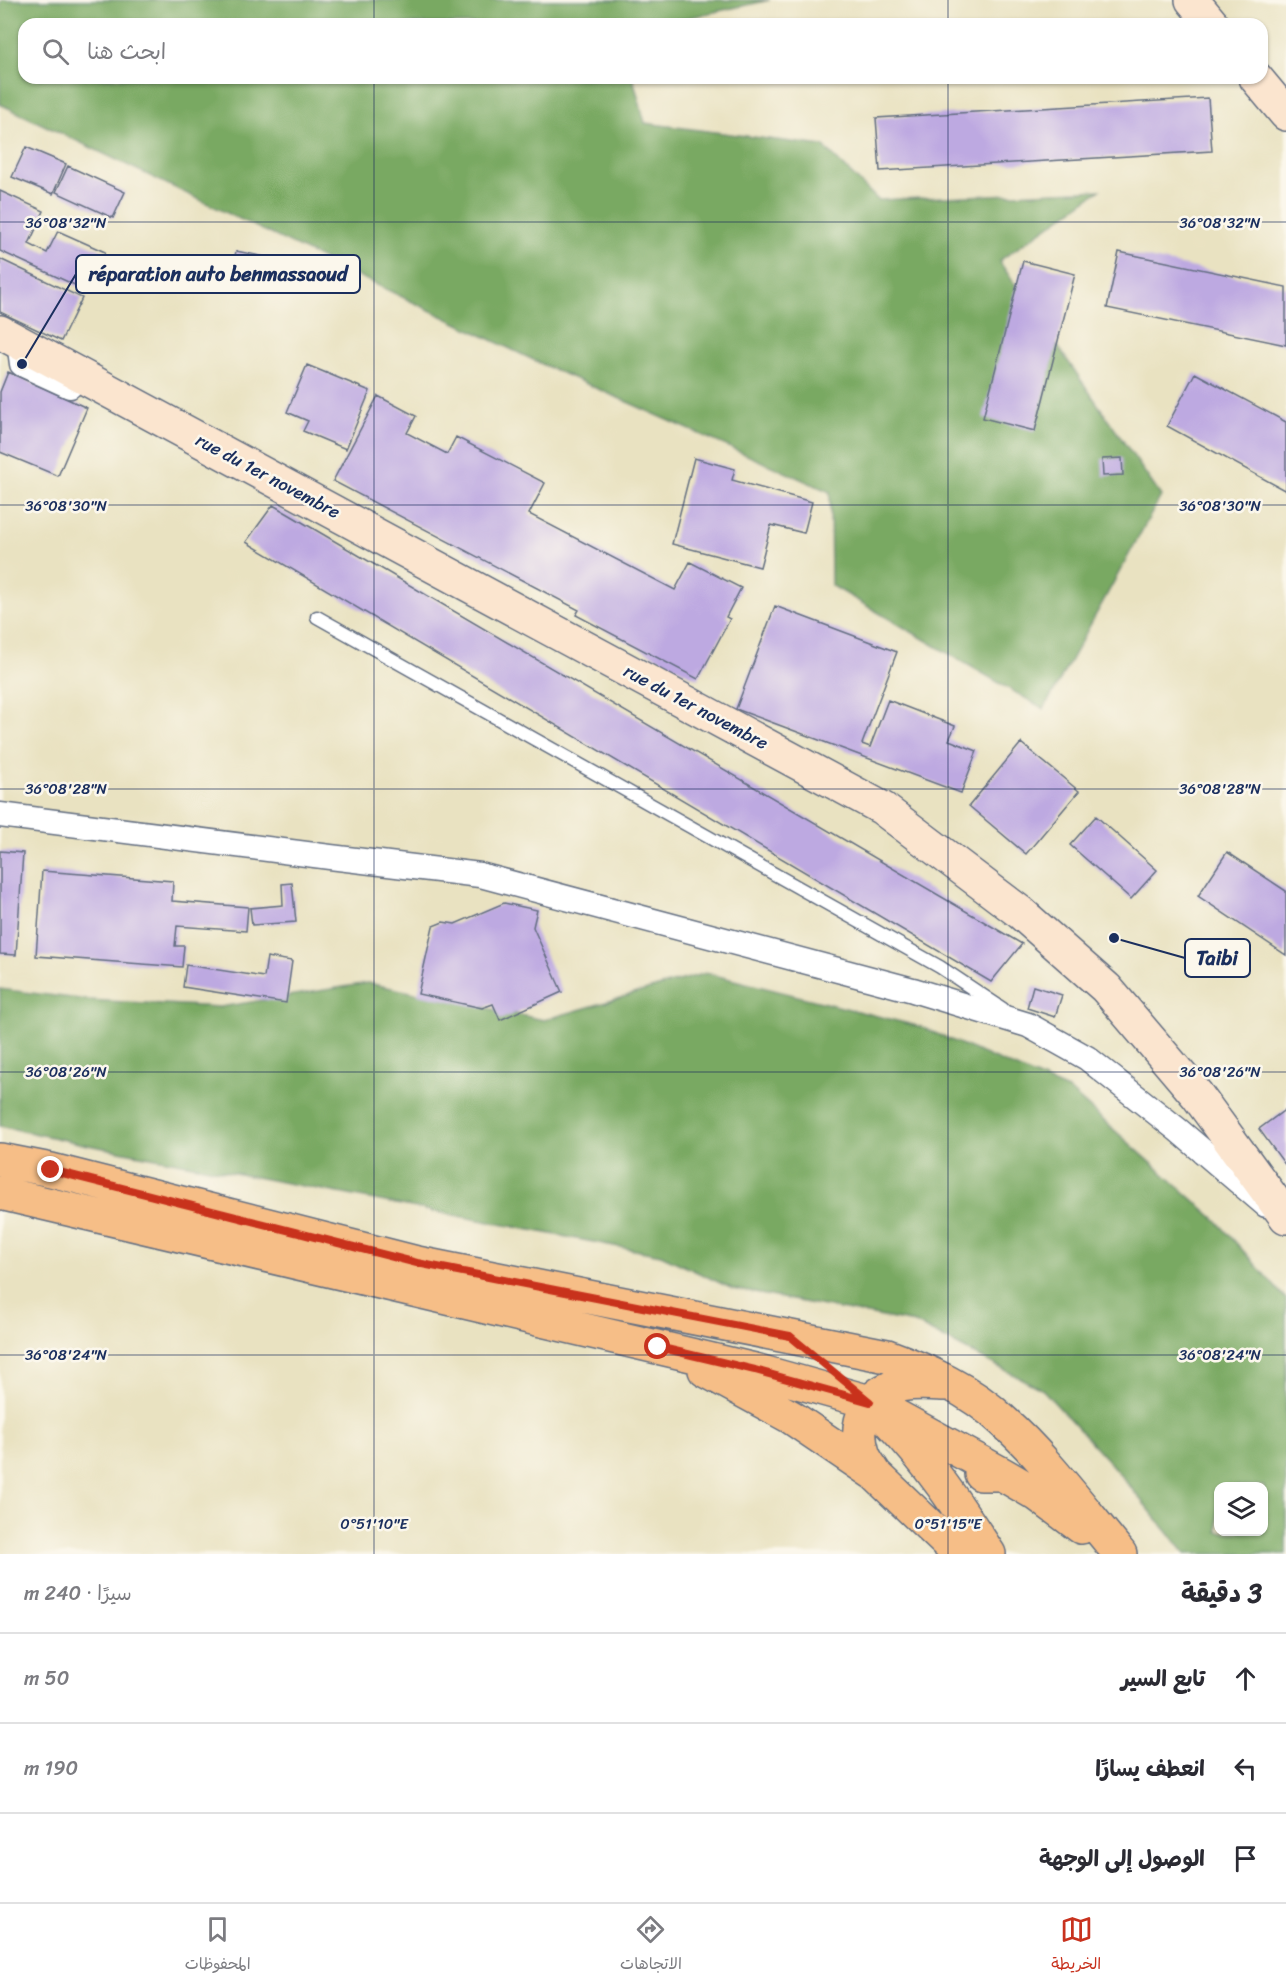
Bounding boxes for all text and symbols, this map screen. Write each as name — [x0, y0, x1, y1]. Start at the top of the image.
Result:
search box — [18, 18, 1268, 84]
text: ابحث هنا — [87, 32, 166, 71]
icon: search — [39, 35, 72, 68]
text: 36°08'32"N — [26, 210, 107, 236]
text: 36°08'32"N — [1180, 210, 1261, 236]
callout: réparation auto benmassaoud — [76, 255, 360, 293]
text: réparation auto benmassaoud — [87, 257, 350, 292]
street label: rue du 1er novembre — [190, 424, 346, 528]
text: 36°08'30"N — [25, 493, 107, 519]
text: 36°08'30"N — [1179, 493, 1261, 519]
street label: rue du 1er novembre — [618, 655, 774, 759]
text: 36°08'28"N — [25, 776, 107, 802]
text: 36°08'28"N — [1179, 776, 1261, 802]
callout: Taibi — [1185, 939, 1250, 977]
text: Taibi — [1196, 941, 1239, 976]
text: 36°08'26"N — [25, 1059, 107, 1085]
text: 36°08'26"N — [1179, 1059, 1261, 1085]
route end — [37, 1156, 63, 1182]
route start — [644, 1333, 670, 1359]
text: 36°08'24"N — [25, 1342, 108, 1368]
text: 36°08'24"N — [1179, 1342, 1262, 1368]
map controls — [1214, 1482, 1268, 1536]
button: layers — [1214, 1482, 1268, 1536]
text: 0°51'10"E — [340, 1511, 409, 1537]
text: 0°51'15"E — [914, 1511, 983, 1537]
text: 3 دقيقة — [1181, 1570, 1262, 1616]
text: سيرًا · 240 m — [24, 1576, 132, 1611]
text: تابع السير — [1121, 1659, 1205, 1698]
text: 50 m — [24, 1661, 69, 1696]
icon: ahead — [1229, 1662, 1262, 1695]
text: انعطف يسارًا — [1095, 1749, 1205, 1788]
text: 190 m — [24, 1751, 78, 1786]
icon: left — [1229, 1752, 1262, 1785]
text: الوصول إلى الوجهة — [1039, 1839, 1205, 1878]
icon: arrive — [1229, 1842, 1262, 1875]
tab: المحفوظات — [185, 1913, 251, 1978]
tab: الاتجاهات — [620, 1913, 682, 1978]
tab: الخريطة — [1051, 1913, 1101, 1978]

